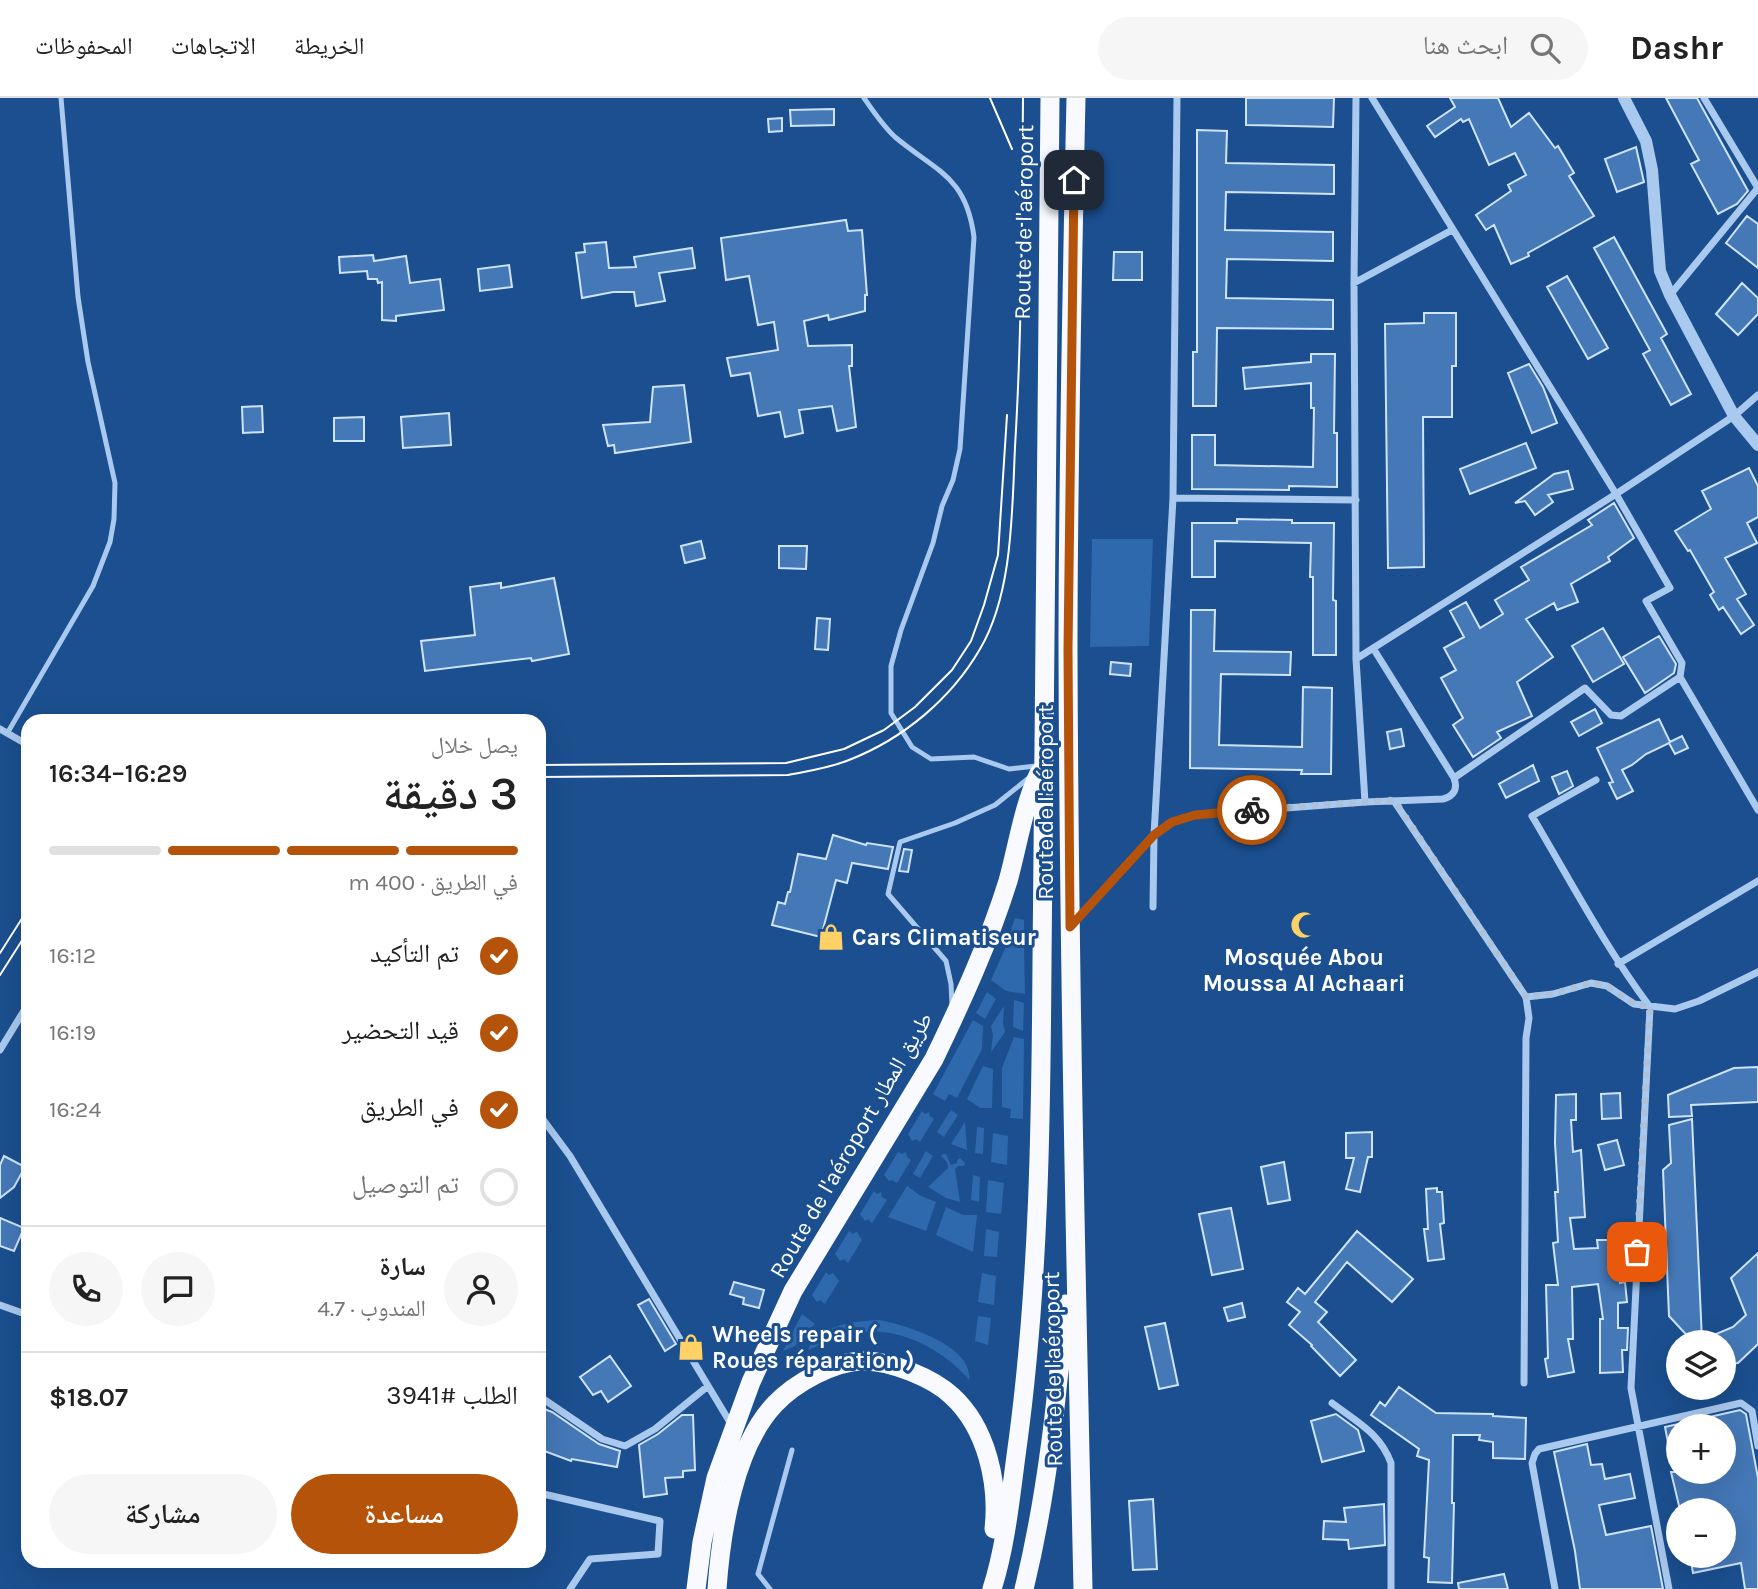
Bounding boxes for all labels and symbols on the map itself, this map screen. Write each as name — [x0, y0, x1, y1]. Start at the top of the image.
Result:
street label: Route de l'aéroport — [1009, 124, 1039, 320]
pin — [1044, 150, 1104, 210]
street label: Route de l'aéroport — [1032, 704, 1059, 900]
courier — [1217, 775, 1287, 845]
mosque icon: Mosquée Abou Moussa Al Achaari — [1289, 910, 1319, 940]
shop icon: Cars Climatiseur — [816, 922, 846, 952]
place label: Cars Climatiseur — [852, 924, 1036, 951]
place label: Mosquée Abou Moussa Al Achaari — [1203, 944, 1405, 997]
street label: Route de l'aéroport طريق المطار — [764, 1007, 938, 1283]
pin — [1607, 1222, 1667, 1282]
street label: Route de l'aéroport — [1038, 1271, 1068, 1467]
place label: Wheels repair ( Roues réparation ) — [712, 1321, 915, 1374]
shop icon: Wheels repair ( Roues réparation ) — [676, 1332, 706, 1362]

